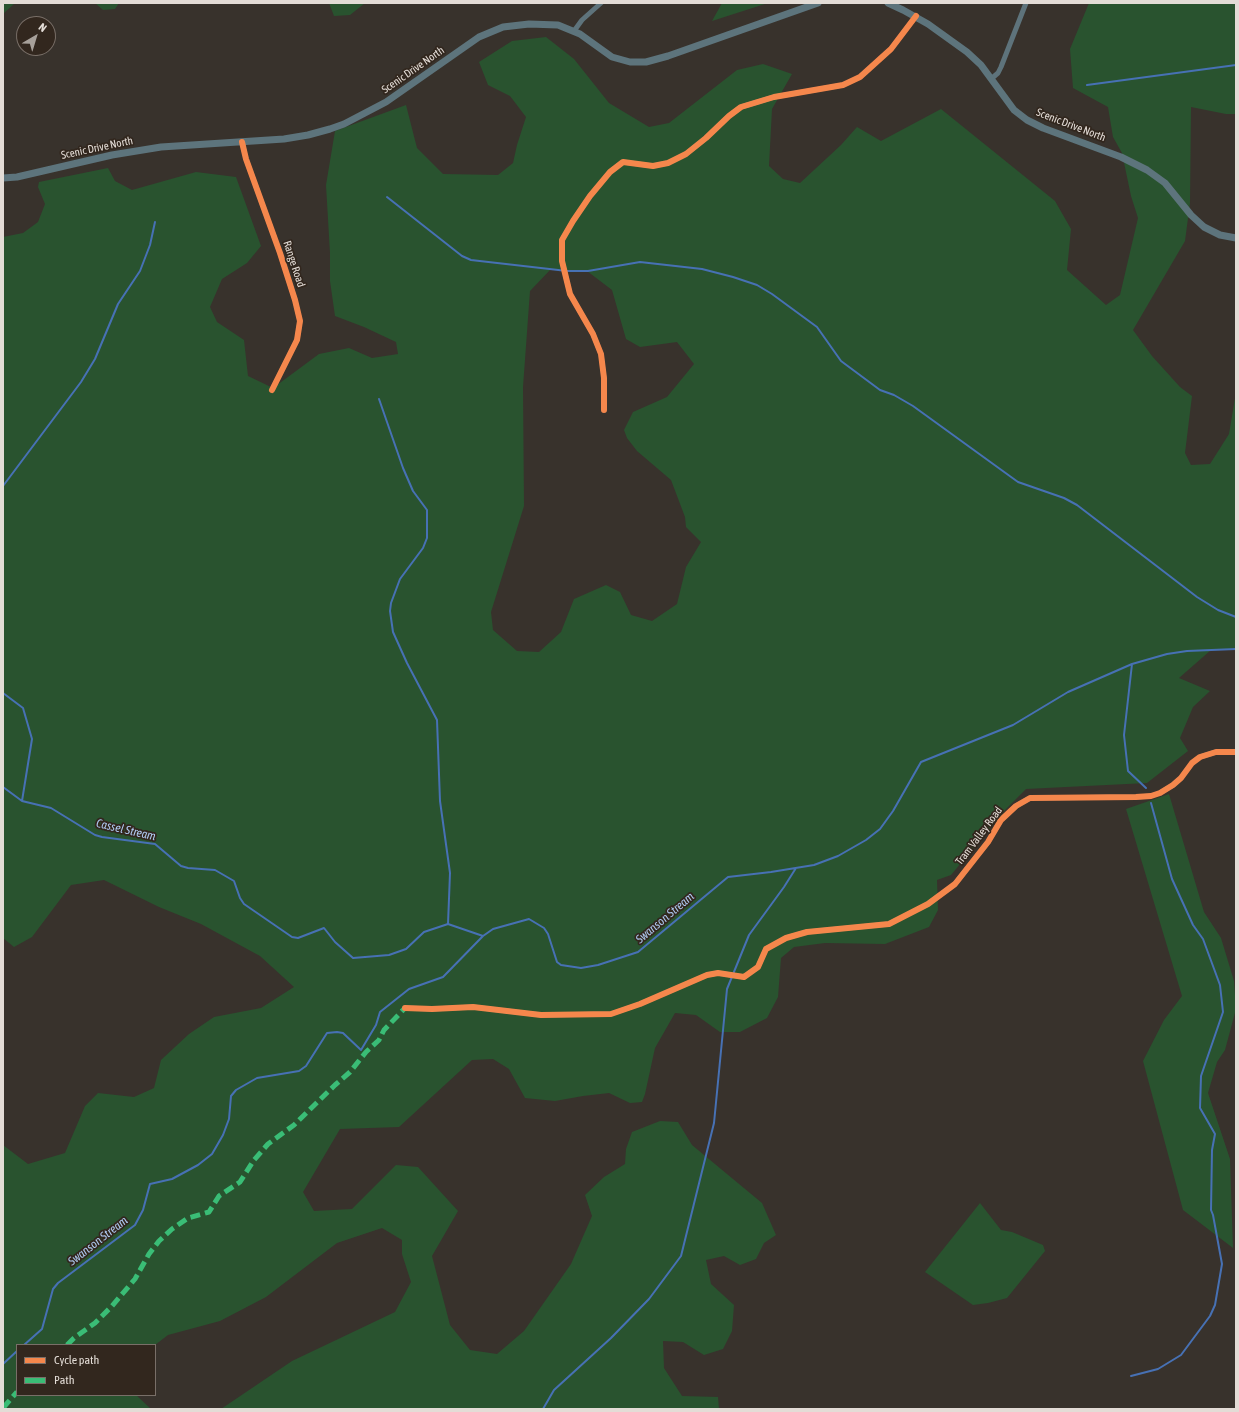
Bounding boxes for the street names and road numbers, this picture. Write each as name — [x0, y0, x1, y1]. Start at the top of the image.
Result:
street label: Scenic Drive North — [379, 44, 447, 96]
street label: Scenic Drive North — [1034, 106, 1108, 144]
street label: Scenic Drive North — [60, 134, 134, 162]
street label: Range Road — [280, 239, 308, 289]
street label: Tram Valley Road — [953, 804, 1005, 868]

